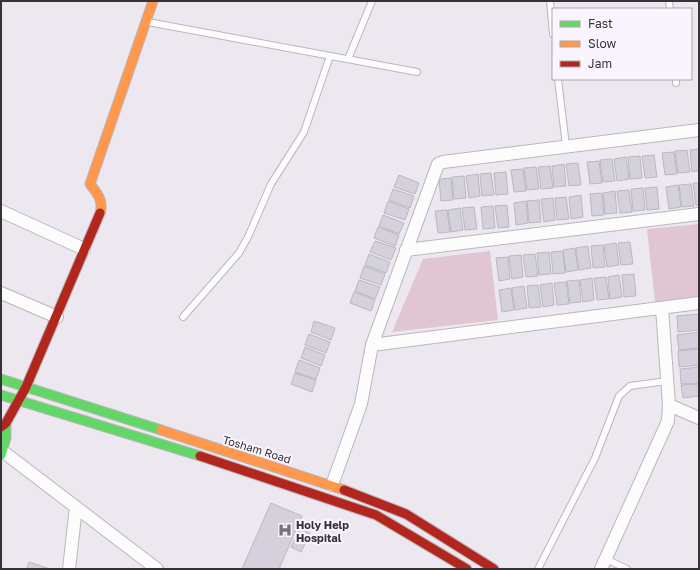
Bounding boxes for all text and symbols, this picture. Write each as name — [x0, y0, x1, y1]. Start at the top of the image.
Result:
legend — [552, 8, 692, 80]
text: Fast — [588, 16, 613, 31]
text: Slow — [588, 36, 616, 51]
text: Jam — [588, 56, 612, 71]
street label: Tosham Road — [221, 432, 293, 466]
place label: Holy Help Hospital — [296, 518, 349, 544]
hospital icon: Holy Help Hospital — [277, 522, 293, 538]

